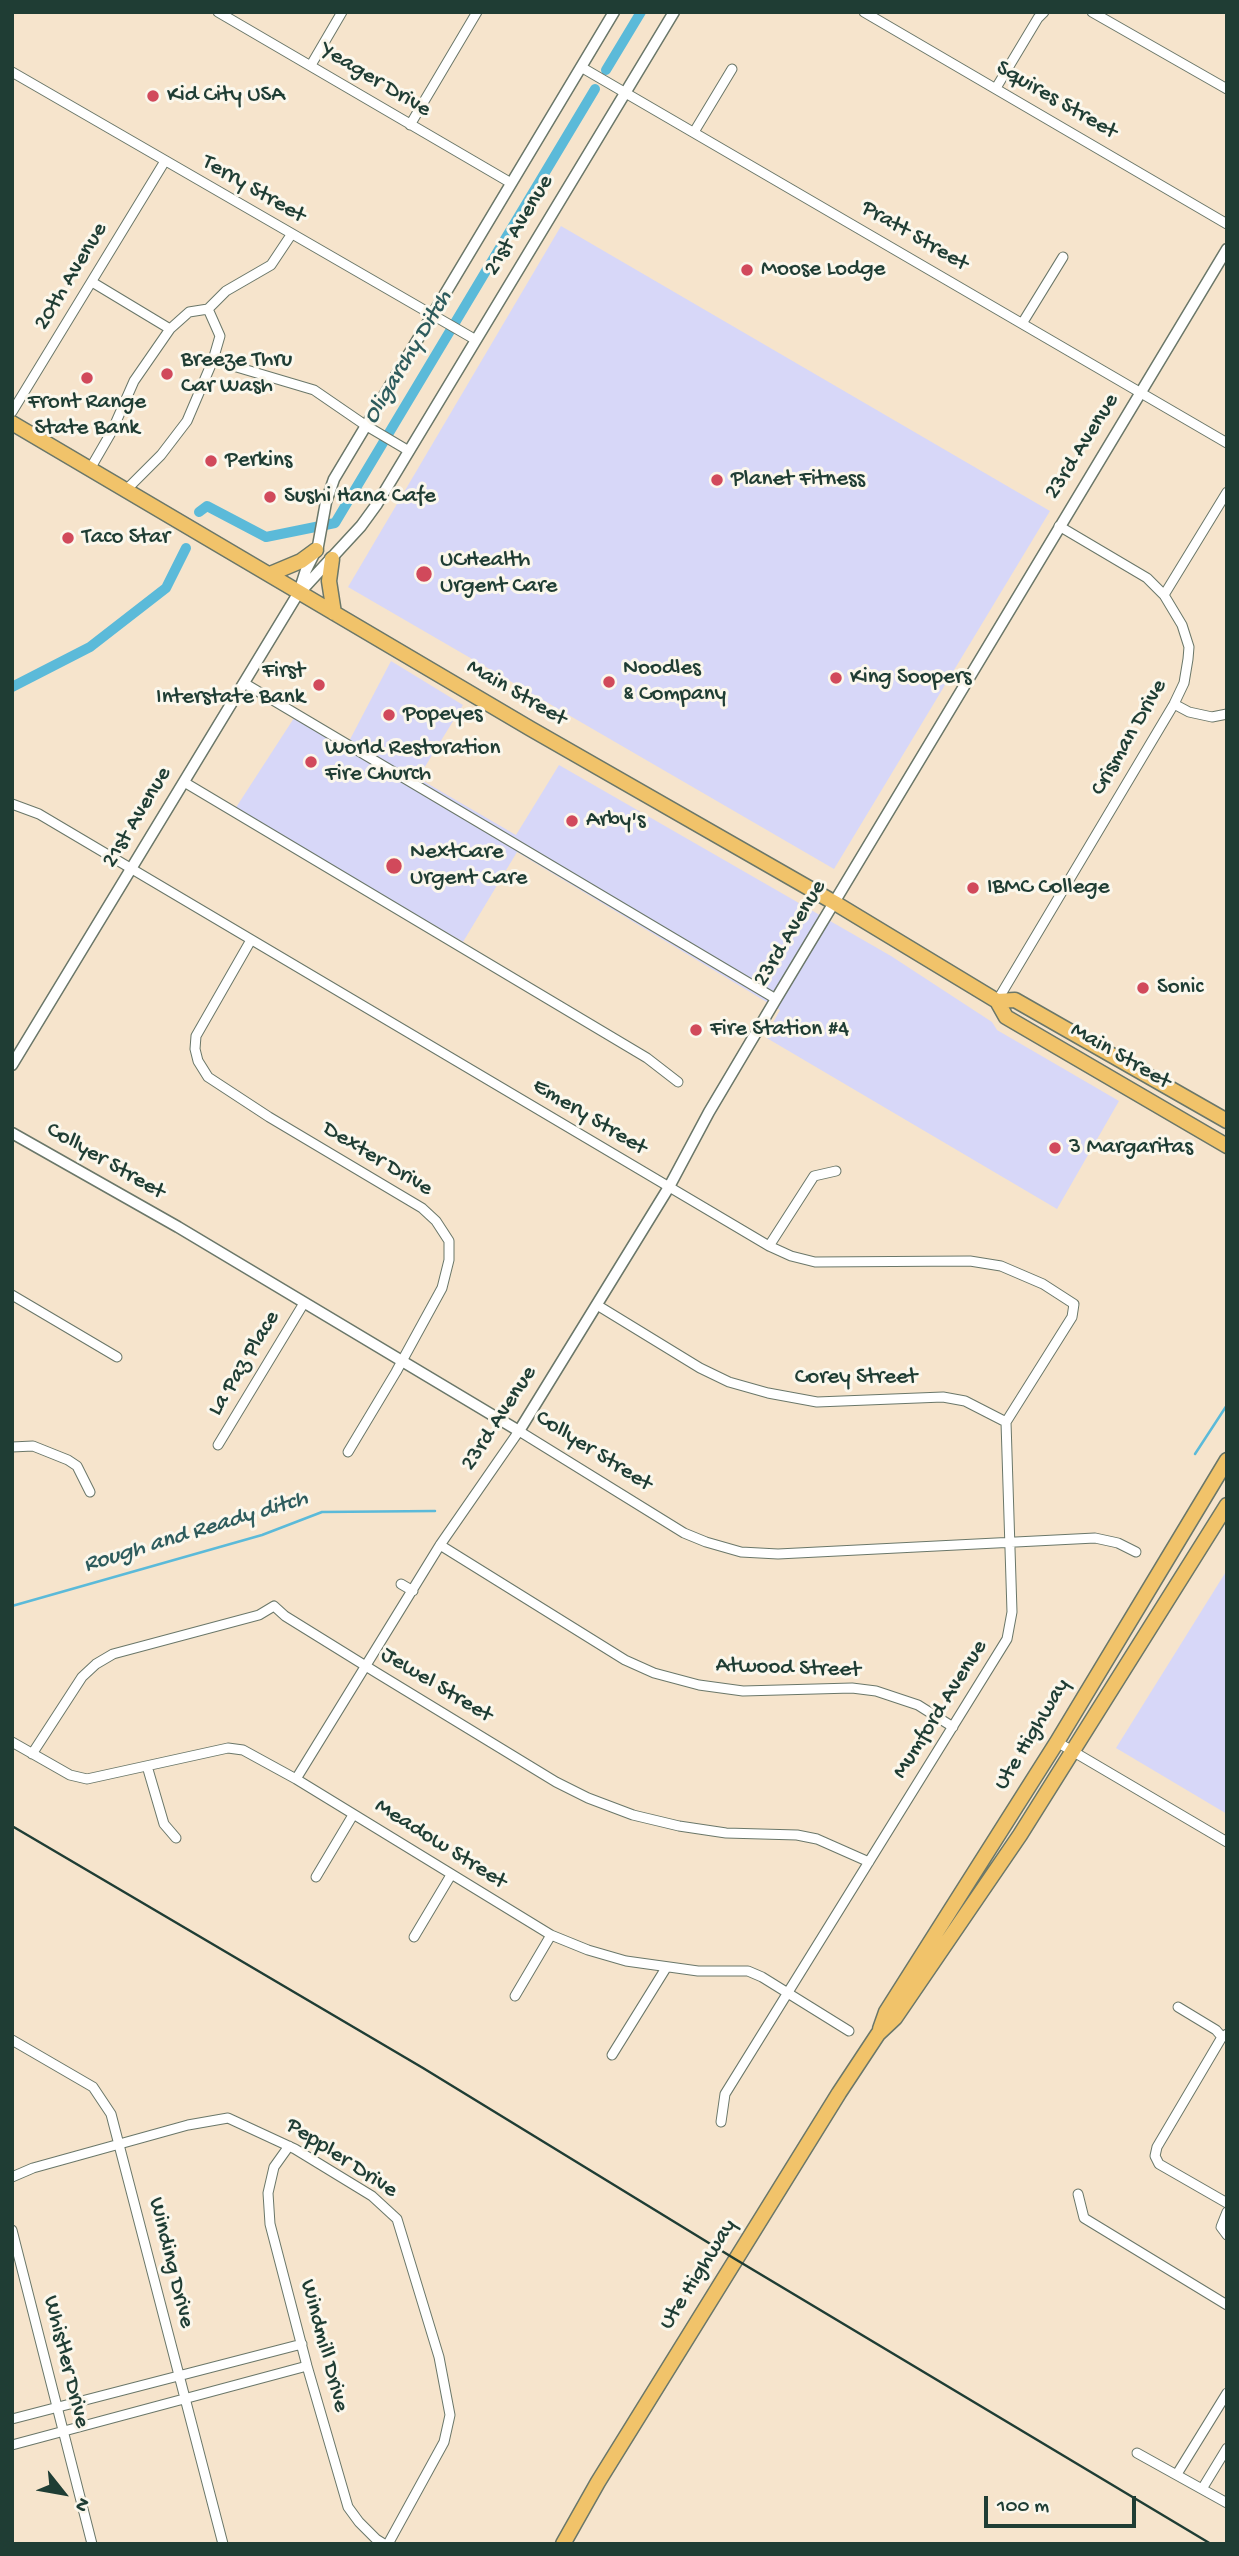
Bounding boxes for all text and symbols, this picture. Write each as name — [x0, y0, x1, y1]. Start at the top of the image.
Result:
street label: Yeager Drive — [315, 37, 435, 125]
street label: Squires Street — [990, 55, 1122, 147]
place label: Kid City USA — [167, 82, 285, 110]
marker: Kid City USA — [145, 88, 161, 104]
street label: Terry Street — [196, 149, 310, 231]
street label: 21st Avenue — [479, 170, 561, 282]
street label: Pratt Street — [856, 195, 972, 279]
street label: 20th Avenue — [29, 218, 115, 336]
place label: Moose Lodge — [761, 256, 885, 284]
marker: Moose Lodge — [739, 262, 755, 278]
water label: Oligarchy Ditch — [358, 286, 460, 430]
place label: Breeze Thru Car Wash — [181, 347, 292, 401]
marker: Breeze Thru Car Wash — [159, 366, 175, 382]
marker: Front Range State Bank — [79, 370, 95, 386]
place label: Front Range State Bank — [28, 389, 146, 443]
street label: 23rd Avenue — [1040, 389, 1126, 505]
place label: Perkins — [225, 447, 292, 475]
marker: Perkins — [203, 453, 219, 469]
place label: Planet Fitness — [731, 466, 865, 494]
marker: Planet Fitness — [709, 472, 725, 488]
place label: Sushi Hana Cafe — [284, 483, 436, 511]
marker: Sushi Hana Cafe — [262, 489, 278, 505]
place label: Taco Star — [82, 524, 170, 552]
marker: Taco Star — [60, 530, 76, 546]
place label: UCHealth Urgent Care — [440, 547, 557, 601]
marker: UCHealth Urgent Care — [414, 564, 434, 584]
street label: Main Street — [461, 654, 571, 734]
place label: Noodles & Company — [623, 655, 726, 709]
place label: First Interstate Bank — [156, 658, 305, 712]
place label: King Soopers — [850, 664, 971, 692]
marker: King Soopers — [828, 670, 844, 686]
marker: Noodles & Company — [601, 674, 617, 690]
street label: Crisman Drive — [1086, 675, 1174, 801]
marker: First Interstate Bank — [311, 677, 327, 693]
place label: Popeyes — [403, 701, 482, 729]
marker: Popeyes — [381, 707, 397, 723]
place label: World Restoration Fire Church — [325, 735, 500, 789]
marker: World Restoration Fire Church — [303, 754, 319, 770]
street label: 21st Avenue — [97, 762, 179, 874]
place label: Arby's — [586, 807, 645, 835]
marker: Arby's — [564, 813, 580, 829]
place label: NextCare Urgent Care — [410, 839, 527, 893]
marker: NextCare Urgent Care — [384, 856, 404, 876]
place label: IBMC College — [987, 874, 1110, 902]
street label: 23rd Avenue — [748, 876, 834, 992]
marker: IBMC College — [965, 880, 981, 896]
place label: Sonic — [1157, 974, 1203, 1002]
marker: Sonic — [1135, 980, 1151, 996]
place label: Fire Station #4 — [710, 1016, 849, 1044]
street label: Main Street — [1065, 1017, 1175, 1097]
marker: Fire Station #4 — [688, 1022, 704, 1038]
street label: Emery Street — [527, 1073, 651, 1163]
street label: Dexter Drive — [317, 1116, 437, 1204]
street label: Collyer Street — [41, 1117, 169, 1207]
place label: 3 Margaritas — [1069, 1134, 1193, 1162]
marker: 3 Margaritas — [1047, 1140, 1063, 1156]
street label: La Paz Place — [203, 1306, 287, 1422]
street label: 23rd Avenue — [456, 1361, 544, 1477]
street label: Corey Street — [795, 1364, 917, 1392]
street label: Collyer Street — [529, 1405, 657, 1499]
water label: Rough and Ready ditch — [80, 1485, 312, 1581]
street label: Mumford Avenue — [887, 1636, 995, 1784]
street label: Jewel Street — [375, 1642, 497, 1730]
street label: Atwood Street — [715, 1653, 861, 1685]
street label: Ute Highway — [989, 1674, 1077, 1796]
street label: Meadow Street — [369, 1793, 511, 1897]
street label: Peppler Drive — [280, 2113, 402, 2205]
street label: Winding Drive — [140, 2195, 200, 2331]
street label: Ute Highway — [654, 2214, 744, 2336]
street label: Windmill Drive — [292, 2277, 354, 2415]
street label: Whistler Drive — [35, 2293, 95, 2431]
north arrow — [28, 2458, 98, 2528]
scale bar — [987, 2482, 1139, 2526]
text: N — [68, 2493, 94, 2515]
text: 100 m — [997, 2495, 1049, 2520]

